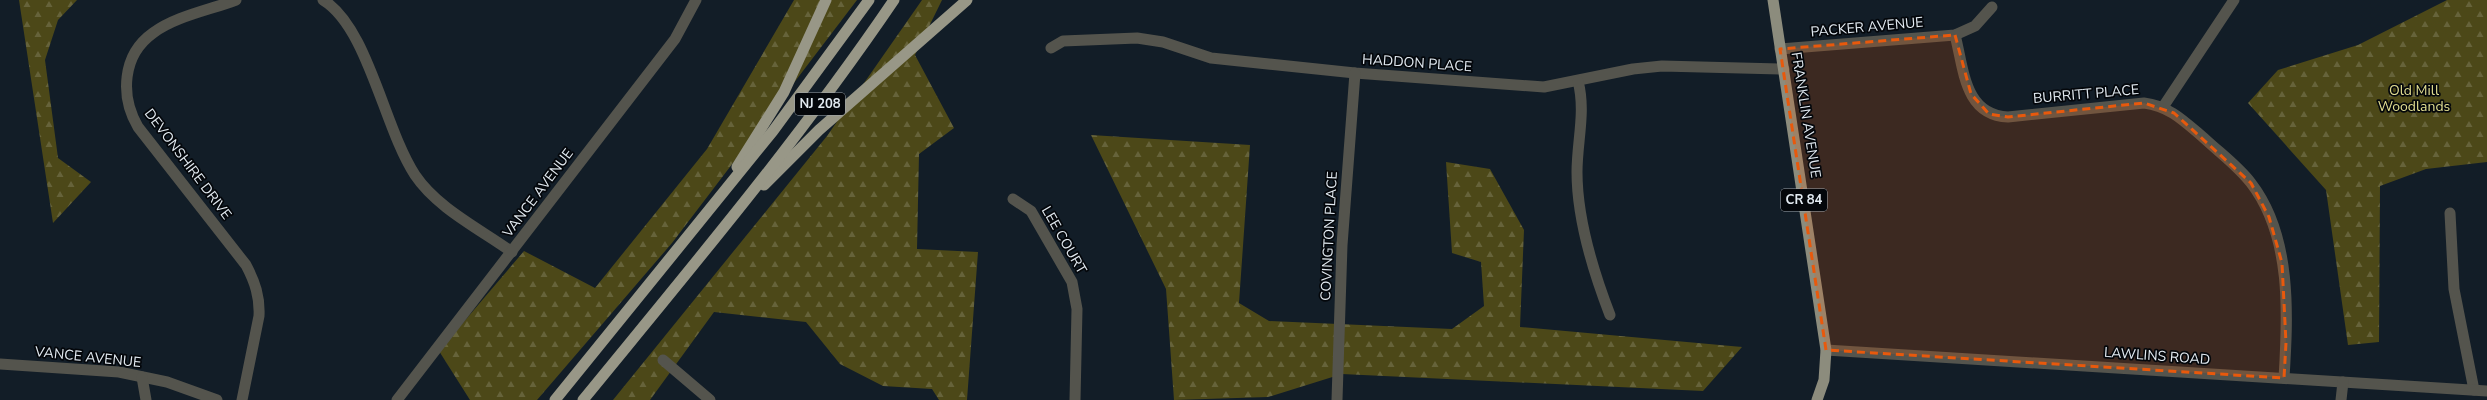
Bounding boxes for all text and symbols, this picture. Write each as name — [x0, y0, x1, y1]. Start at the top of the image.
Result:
street label: PACKER AVENUE — [1810, 13, 1924, 41]
street label: HADDON PLACE — [1361, 50, 1473, 76]
street label: FRANKLIN AVENUE — [1787, 51, 1825, 179]
street label: BURRITT PLACE — [2032, 80, 2140, 108]
park label: Old Mill Woodlands — [2378, 81, 2451, 116]
road number: NJ 208 — [795, 93, 845, 115]
street label: DEVONSHIRE DRIVE — [140, 105, 236, 223]
street label: VANCE AVENUE — [498, 145, 578, 242]
street label: COVINGTON PLACE — [1316, 171, 1342, 301]
road number: CR 84 — [1781, 189, 1827, 211]
street label: LEE COURT — [1037, 203, 1091, 278]
street label: VANCE AVENUE — [33, 342, 142, 372]
street label: LAWLINS ROAD — [2103, 343, 2211, 369]

